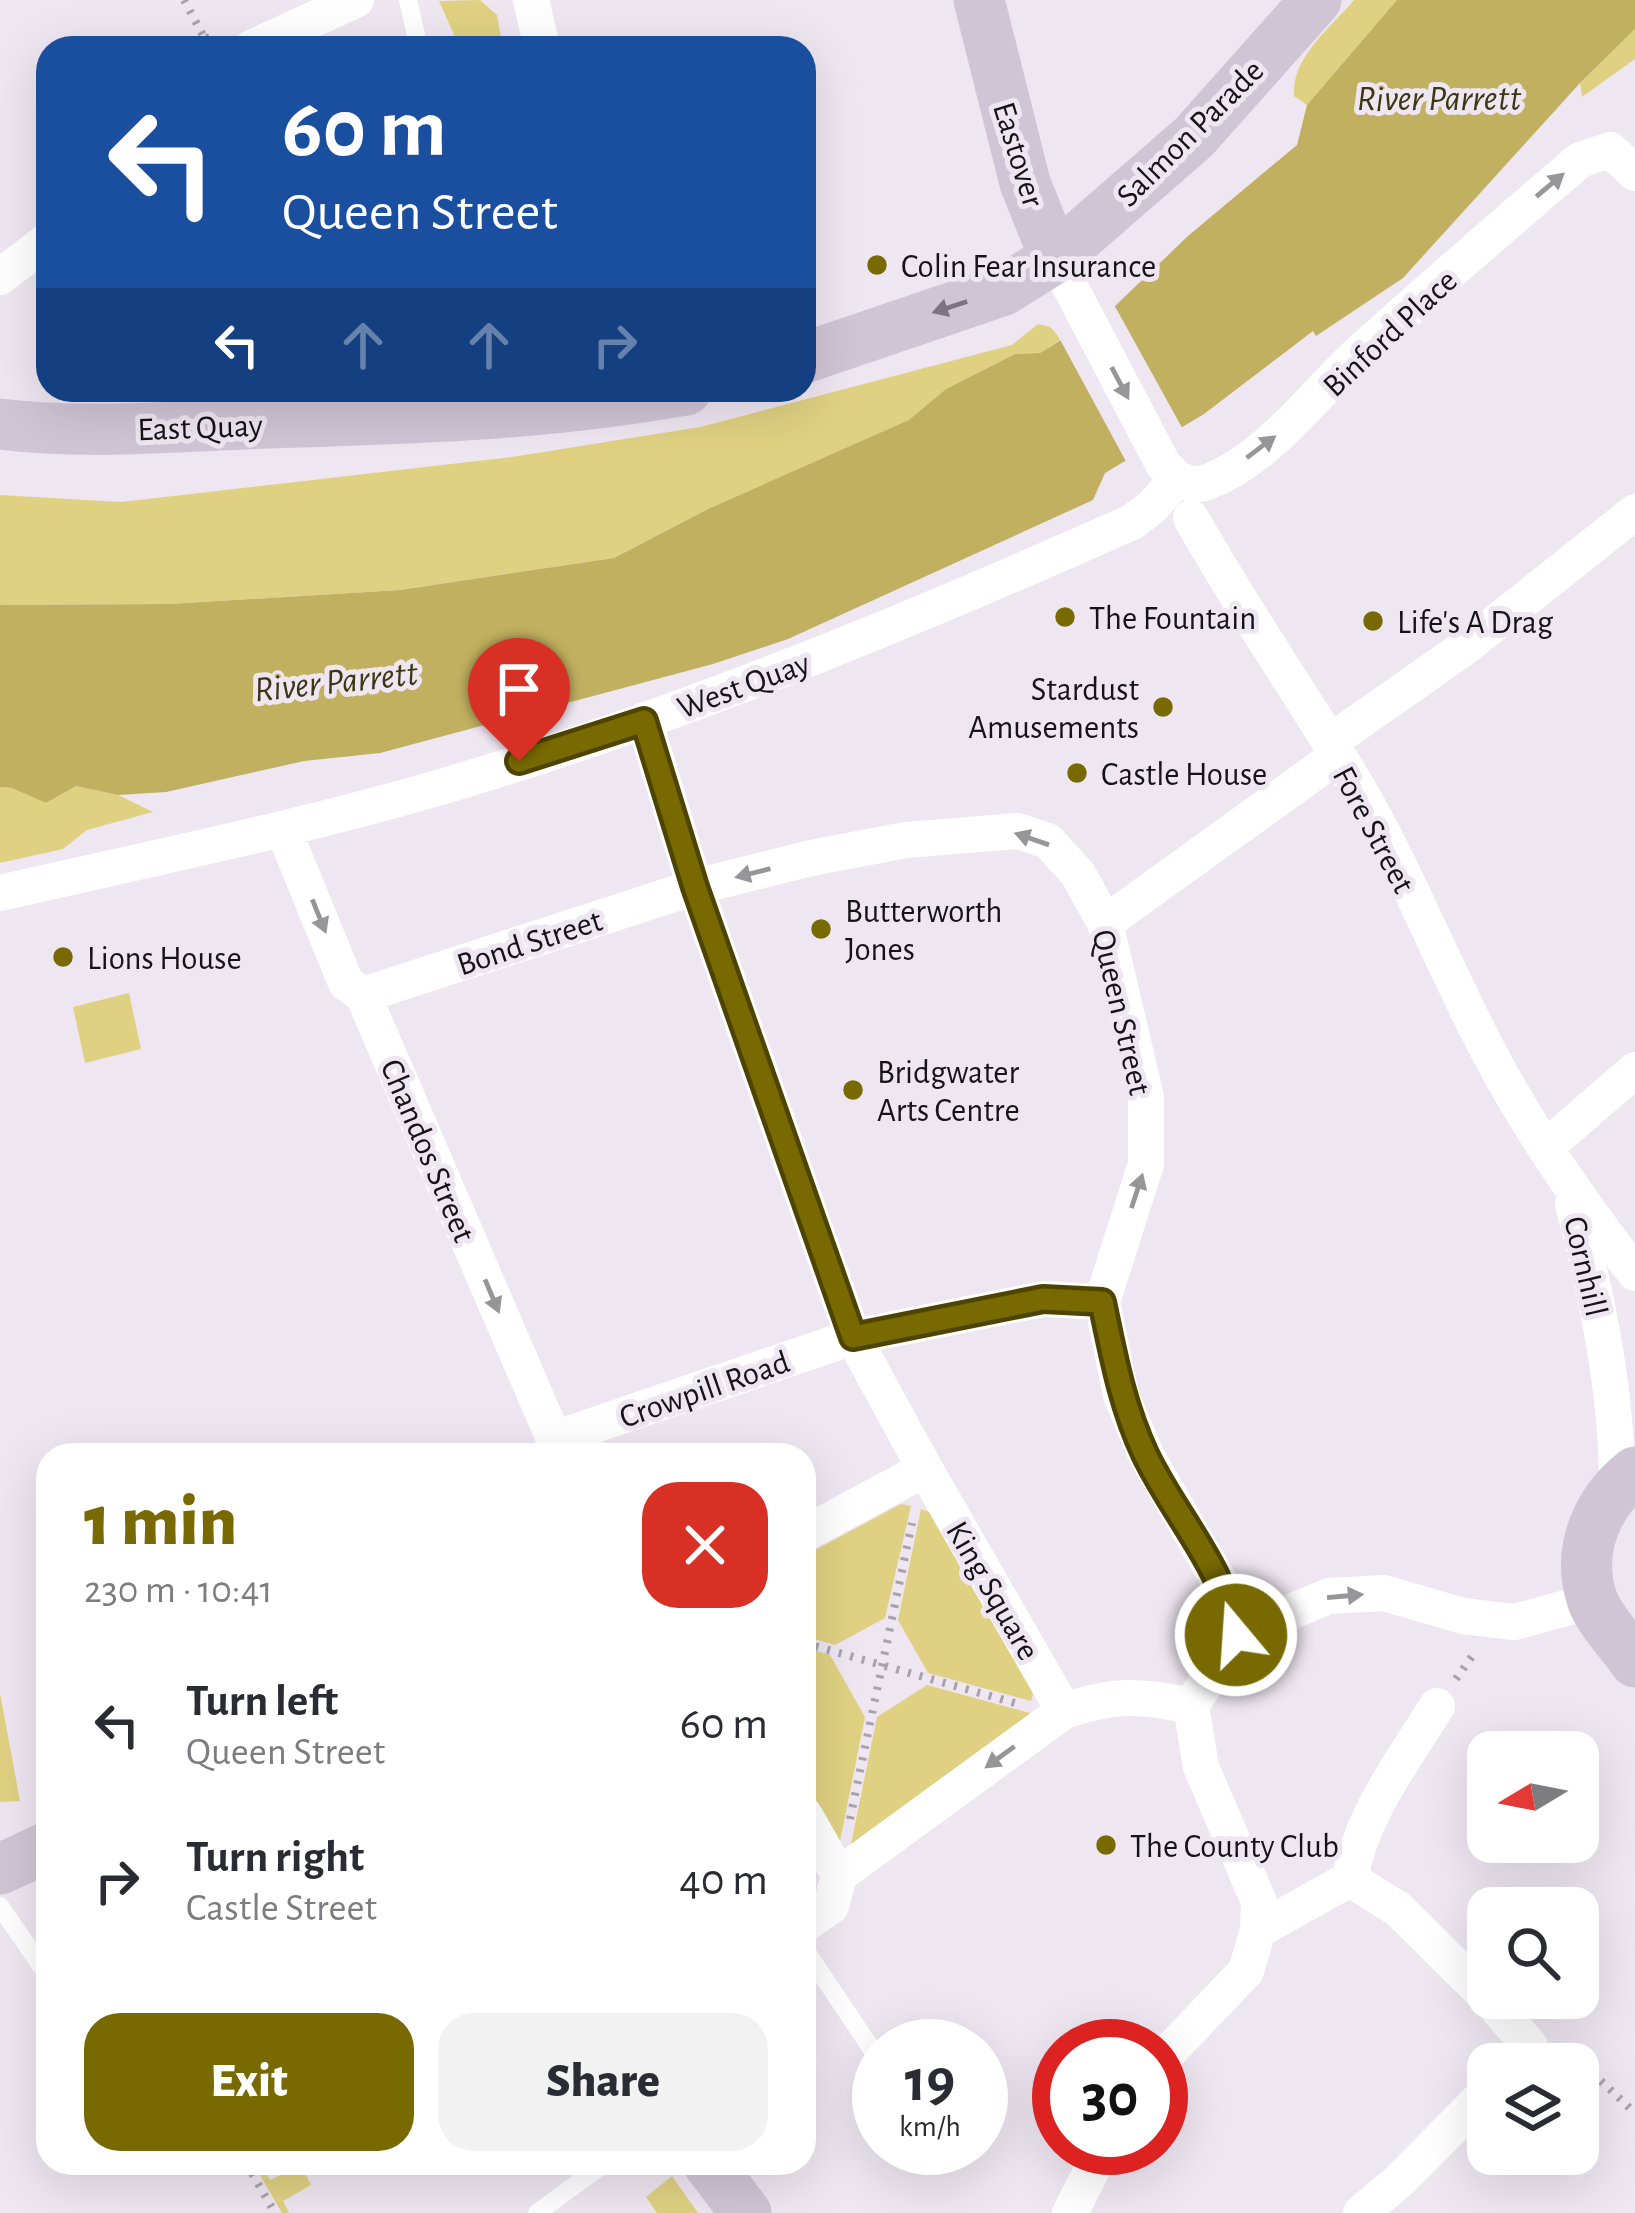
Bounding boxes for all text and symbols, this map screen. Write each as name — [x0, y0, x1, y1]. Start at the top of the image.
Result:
street label: Salmon Parade — [1111, 54, 1270, 213]
water label: River Parrett — [1357, 81, 1521, 117]
icon: left — [84, 84, 240, 240]
text: 60 m — [282, 88, 447, 172]
street label: Eastover — [986, 98, 1049, 211]
one-way arrow — [1535, 173, 1565, 199]
text: Queen Street — [282, 186, 558, 240]
place label: Colin Fear Insurance — [901, 251, 1156, 284]
marker: Colin Fear Insurance — [864, 252, 890, 278]
street label: Binford Place — [1318, 264, 1464, 404]
one-way arrow — [931, 298, 968, 317]
icon: left — [204, 312, 270, 378]
icon: ahead — [330, 312, 396, 378]
icon: ahead — [456, 312, 522, 378]
icon: right — [582, 312, 648, 378]
one-way arrow — [1110, 365, 1130, 400]
street label: East Quay — [137, 410, 263, 447]
one-way arrow — [1245, 435, 1277, 459]
place label: The Fountain — [1089, 603, 1256, 636]
marker: The Fountain — [1052, 604, 1078, 630]
place label: Life's A Drag — [1397, 607, 1553, 640]
marker: Life's A Drag — [1360, 608, 1386, 634]
pin — [468, 638, 570, 761]
street label: West Quay — [673, 647, 814, 725]
water label: River Parrett — [252, 655, 420, 708]
icon: arrive — [486, 656, 552, 722]
place label: Stardust Amusements — [968, 674, 1139, 745]
marker: Stardust Amusements — [1150, 694, 1176, 720]
place label: Castle House — [1101, 759, 1267, 792]
marker: Castle House — [1064, 760, 1090, 786]
street label: Fore Street — [1326, 762, 1420, 899]
one-way arrow — [1014, 828, 1050, 847]
one-way arrow — [735, 864, 772, 883]
place label: Butterworth Jones — [845, 896, 1002, 967]
one-way arrow — [310, 898, 329, 934]
street label: Bond Street — [453, 904, 607, 982]
marker: Butterworth Jones — [808, 916, 834, 942]
street label: Queen Street — [1086, 927, 1156, 1099]
place label: Lions House — [87, 943, 242, 976]
marker: Lions House — [50, 944, 76, 970]
street label: Chandos Street — [373, 1055, 480, 1248]
place label: Bridgwater Arts Centre — [877, 1057, 1020, 1128]
marker: Bridgwater Arts Centre — [840, 1077, 866, 1103]
one-way arrow — [1129, 1172, 1148, 1209]
street label: Cornhill — [1557, 1213, 1612, 1320]
one-way arrow — [483, 1278, 503, 1313]
street label: Crowpill Road — [616, 1346, 794, 1435]
button: close — [642, 1482, 768, 1608]
text: 1 min — [84, 1486, 237, 1558]
street label: King Square — [939, 1516, 1045, 1666]
text: 230 m · 10:41 — [84, 1571, 273, 1610]
position arrow — [1173, 1572, 1299, 1698]
one-way arrow — [1327, 1586, 1364, 1605]
text: Turn left — [186, 1679, 338, 1724]
icon: left — [84, 1692, 150, 1758]
text: 60 m — [680, 1702, 768, 1747]
north arrow — [1467, 1731, 1599, 1863]
map controls — [1467, 1731, 1599, 2175]
text: Queen Street — [186, 1733, 385, 1772]
one-way arrow — [984, 1745, 1016, 1769]
place label: The County Club — [1130, 1831, 1339, 1864]
marker: The County Club — [1093, 1832, 1119, 1858]
text: Turn right — [186, 1835, 364, 1880]
icon: right — [84, 1848, 150, 1914]
text: 40 m — [679, 1858, 768, 1903]
button: search — [1467, 1887, 1599, 2019]
text: Castle Street — [186, 1889, 377, 1928]
button: Exit — [84, 2013, 414, 2151]
button: Share — [438, 2013, 768, 2151]
speed limit sign: 30 — [1032, 2019, 1188, 2175]
button: layers — [1467, 2043, 1599, 2175]
text: 19 — [905, 2052, 955, 2112]
text: km/h — [899, 2112, 961, 2142]

